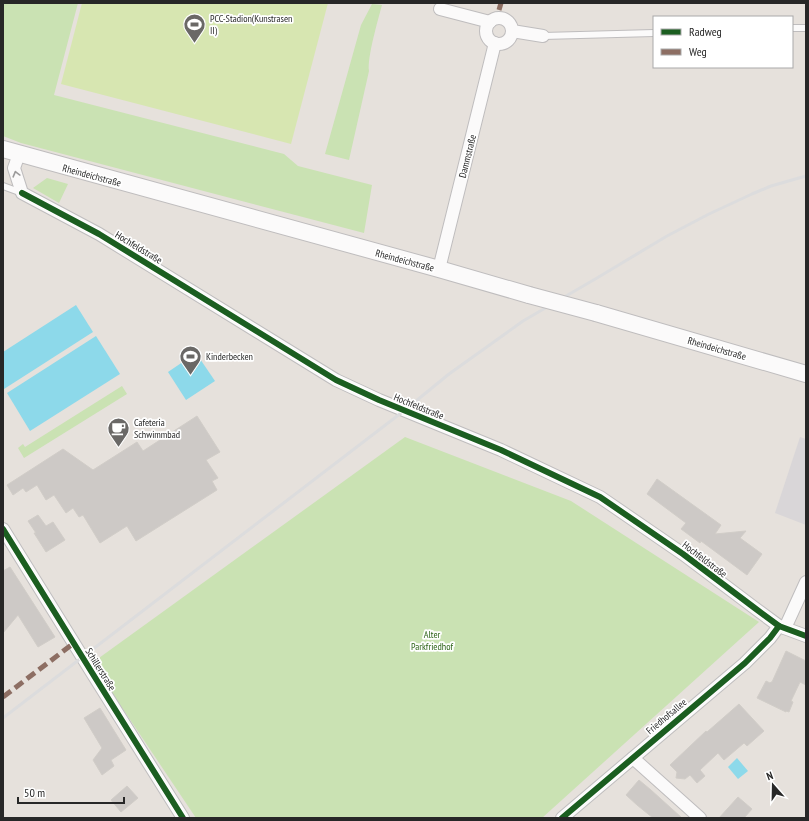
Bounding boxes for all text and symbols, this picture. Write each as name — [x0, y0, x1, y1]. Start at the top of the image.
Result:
sports icon: PCC-Stadion(Kunstrasen II) — [181, 11, 207, 44]
place label: PCC-Stadion(Kunstrasen II) — [210, 12, 292, 37]
legend — [653, 16, 793, 68]
text: Radweg — [689, 24, 722, 39]
text: Weg — [689, 44, 707, 59]
street label: Dammstraße — [456, 133, 479, 179]
street label: Rheindeichstraße — [61, 161, 123, 190]
one-way arrow — [13, 170, 21, 177]
street label: Hochfeldstraße — [113, 228, 165, 267]
street label: Rheindeichstraße — [374, 246, 436, 275]
street label: Rheindeichstraße — [686, 334, 748, 363]
sports icon: Kinderbecken — [178, 343, 204, 376]
place label: Kinderbecken — [206, 350, 253, 363]
street label: Hochfeldstraße — [392, 391, 446, 422]
cafe icon: Cafeteria Schwimmbad — [105, 415, 131, 448]
place label: Cafeteria Schwimmbad — [134, 416, 180, 441]
street label: Hochfeldstraße — [680, 538, 730, 580]
park label: Alter Parkfriedhof — [411, 628, 453, 653]
street label: Schillerstraße — [82, 646, 119, 693]
street label: Friedhofsallee — [643, 696, 689, 737]
north arrow — [753, 765, 793, 805]
text: N — [764, 768, 775, 783]
scale bar — [18, 779, 124, 805]
text: 50 m — [24, 785, 45, 800]

